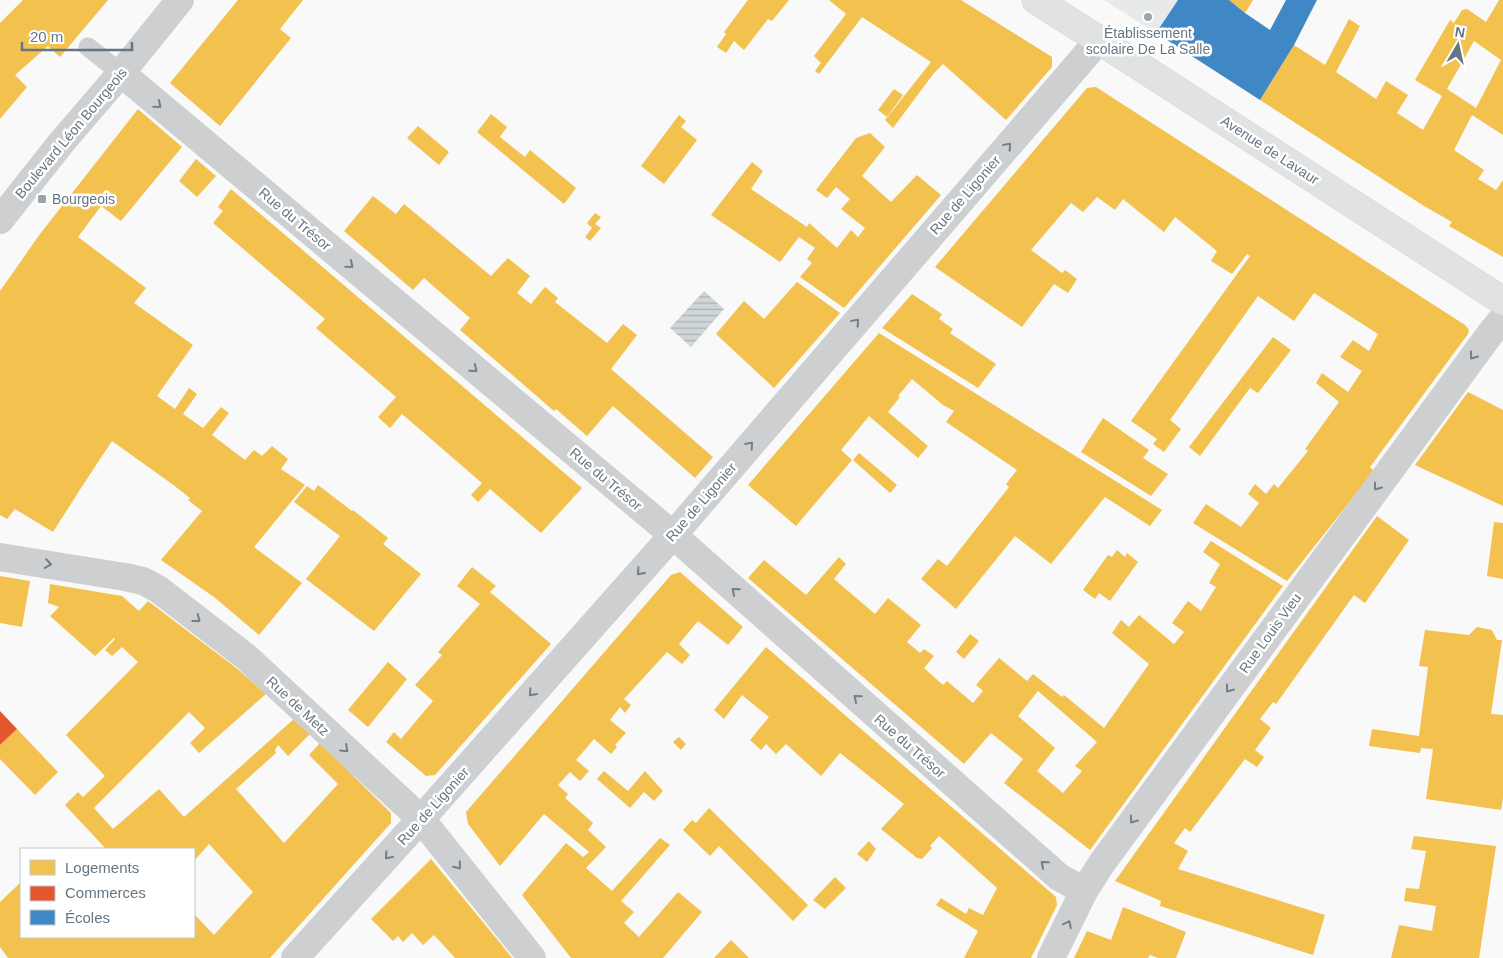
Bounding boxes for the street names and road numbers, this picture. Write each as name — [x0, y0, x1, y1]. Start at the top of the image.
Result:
street label: Boulevard Léon Bourgeois — [12, 64, 130, 202]
street label: Avenue de Lavaur — [1218, 112, 1322, 188]
street label: Rue de Ligonier — [927, 152, 1004, 238]
street label: Rue du Trésor — [256, 184, 334, 254]
street label: Rue du Trésor — [567, 444, 645, 514]
street label: Rue de Ligonier — [663, 459, 740, 545]
street label: Rue Louis Vieu — [1236, 590, 1304, 676]
street label: Rue de Metz — [264, 673, 332, 739]
street label: Rue du Trésor — [871, 711, 949, 781]
street label: Rue de Ligonier — [394, 764, 472, 848]

